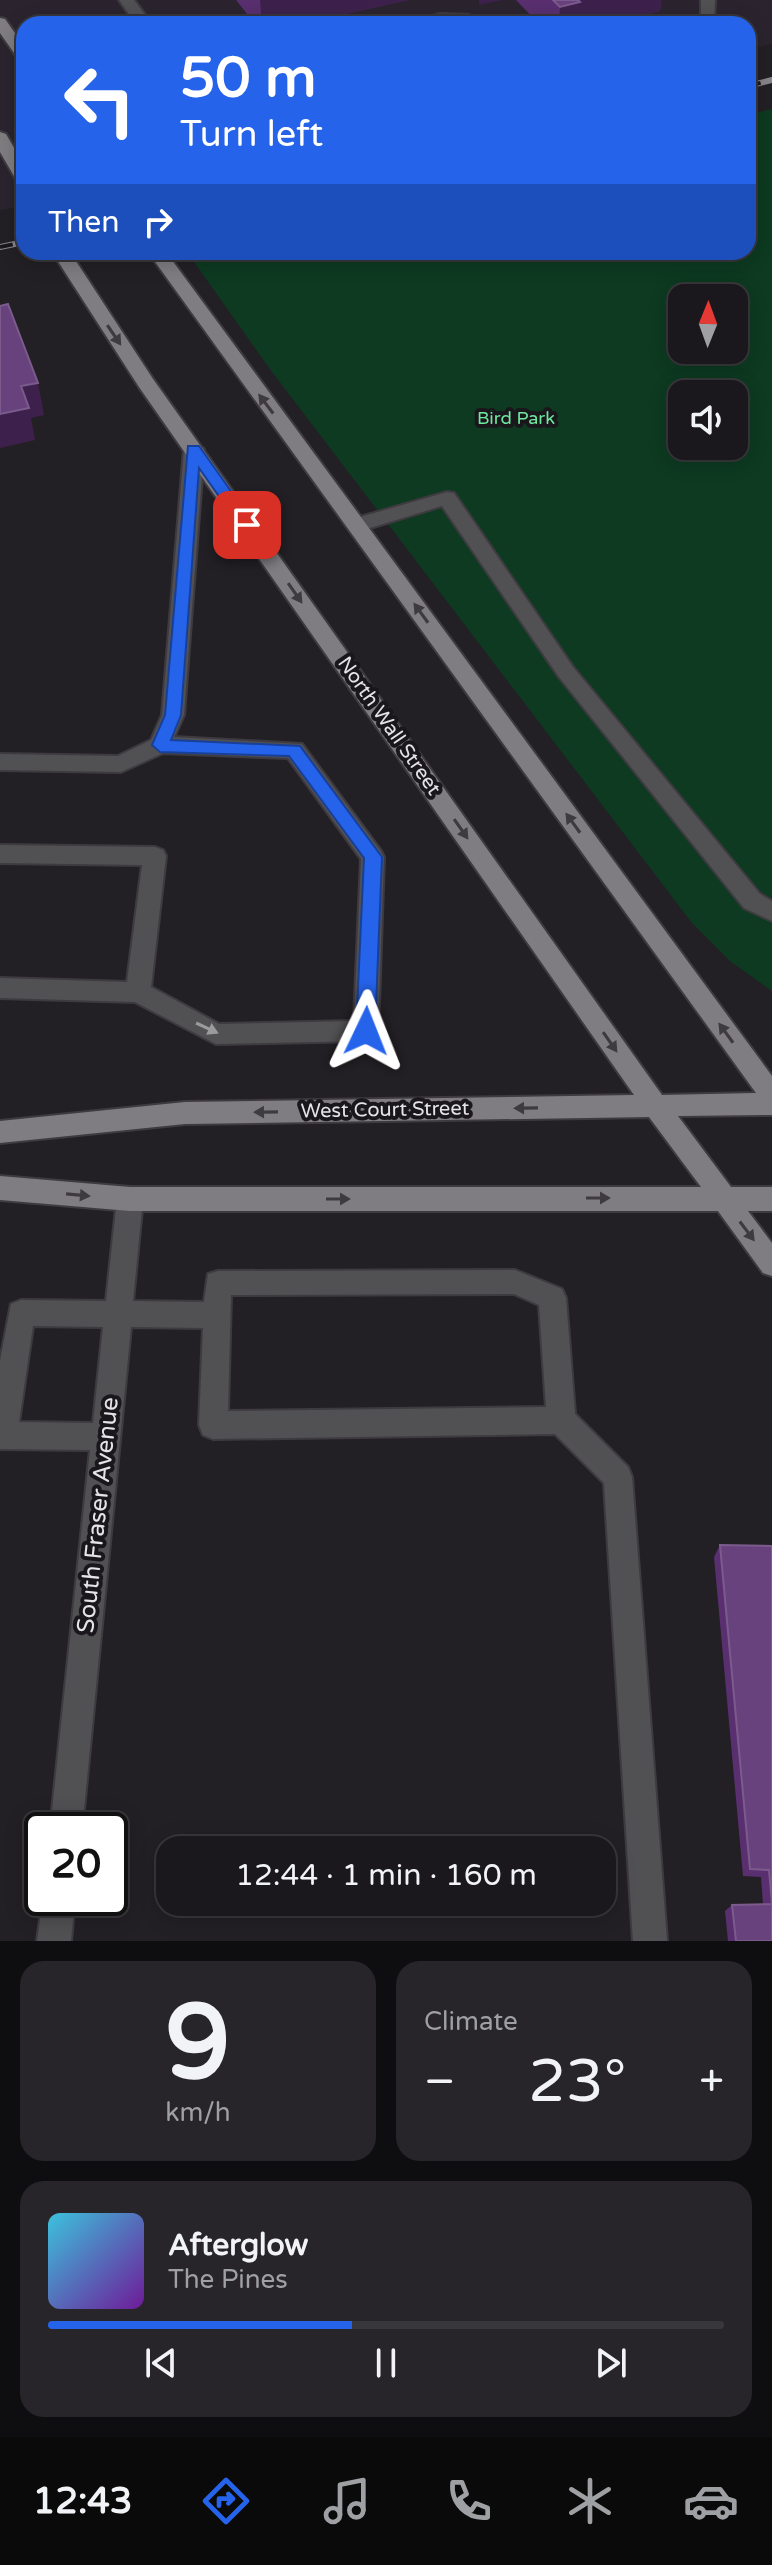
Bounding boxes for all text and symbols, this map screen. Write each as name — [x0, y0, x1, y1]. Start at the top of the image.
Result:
text: 50 m — [180, 45, 316, 112]
icon: left — [48, 48, 152, 152]
text: Turn left — [180, 113, 323, 156]
icon: right — [136, 200, 180, 244]
text: Then — [48, 204, 120, 241]
north arrow — [668, 284, 748, 364]
map controls — [668, 284, 748, 460]
one-way arrow — [106, 324, 121, 345]
button: sound — [668, 380, 748, 460]
one-way arrow — [258, 393, 274, 414]
park label: Bird Park — [477, 407, 555, 429]
pin — [213, 491, 281, 559]
icon: arrive — [225, 503, 269, 547]
one-way arrow — [287, 583, 302, 604]
one-way arrow — [413, 602, 429, 623]
street label: North Wall Street — [332, 652, 446, 800]
one-way arrow — [565, 812, 581, 834]
one-way arrow — [453, 819, 468, 840]
position arrow — [324, 989, 408, 1073]
one-way arrow — [195, 1022, 218, 1035]
one-way arrow — [719, 1023, 734, 1044]
one-way arrow — [602, 1031, 617, 1052]
street label: West Court Street — [301, 1097, 470, 1123]
one-way arrow — [513, 1101, 538, 1114]
one-way arrow — [253, 1105, 278, 1118]
one-way arrow — [66, 1189, 91, 1202]
one-way arrow — [586, 1192, 611, 1204]
one-way arrow — [326, 1193, 351, 1205]
one-way arrow — [738, 1220, 754, 1241]
street label: South Fraser Avenue — [71, 1396, 125, 1634]
speed limit sign: 20 — [24, 1812, 128, 1916]
text: 12:44 · 1 min · 160 m — [235, 1857, 537, 1894]
text: 9 — [165, 1982, 231, 2107]
text: Climate — [424, 2006, 518, 2037]
text: 23° — [528, 2046, 626, 2118]
text: − — [424, 2056, 455, 2109]
text: + — [699, 2056, 724, 2109]
text: km/h — [165, 2097, 231, 2128]
text: Afterglow — [168, 2227, 308, 2264]
text: The Pines — [168, 2264, 288, 2295]
icon: previous — [139, 2341, 183, 2385]
icon: pause — [364, 2341, 408, 2385]
icon: next — [589, 2341, 633, 2385]
icon: directions — [198, 2473, 254, 2529]
icon: music — [319, 2473, 375, 2529]
icon: phone — [441, 2473, 497, 2529]
icon: climate — [562, 2473, 618, 2529]
icon: car — [683, 2473, 739, 2529]
text: 12:43 — [33, 2480, 132, 2523]

